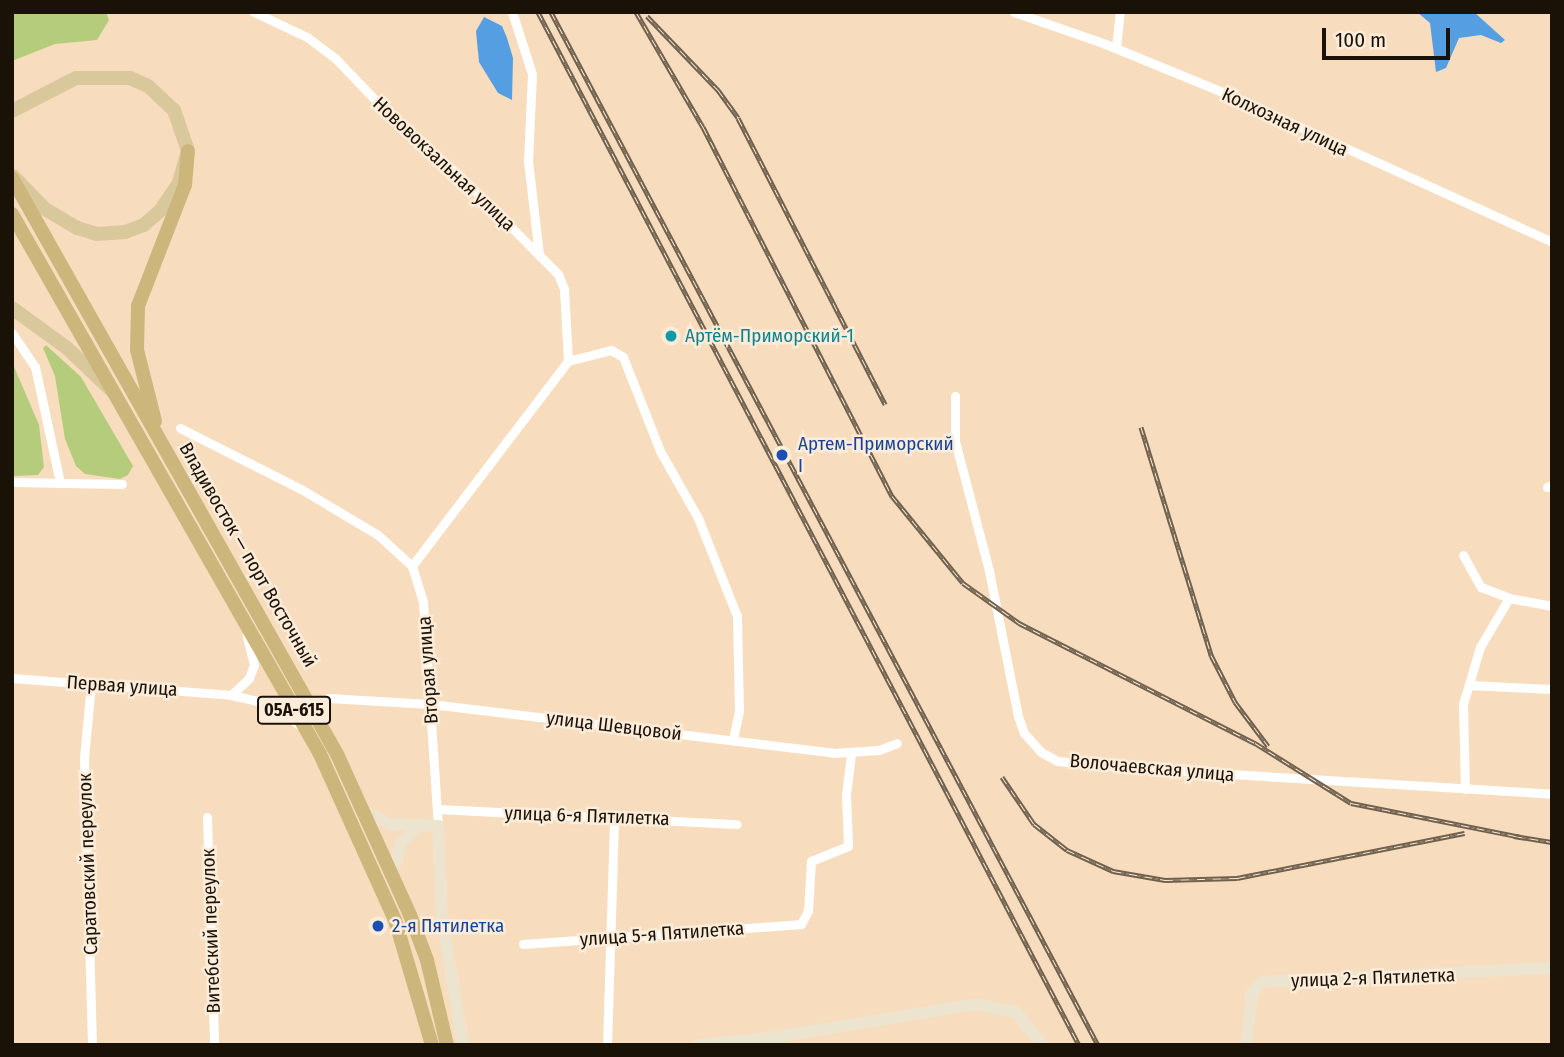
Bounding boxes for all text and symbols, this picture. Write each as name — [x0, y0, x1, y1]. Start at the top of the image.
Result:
scale bar — [1326, 14, 1454, 58]
text: 100 m — [1335, 27, 1386, 53]
street label: Колхозная улица — [1218, 83, 1352, 161]
street label: Нововокзальная улица — [368, 92, 520, 236]
place label: Артём-Приморский-1 — [685, 325, 854, 347]
marker: Артём-Приморский-1 — [663, 328, 679, 344]
place label: Артем-Приморский I — [798, 433, 954, 477]
street label: Владивосток — порт Восточный — [174, 439, 322, 671]
marker: Артем-Приморский I — [772, 445, 792, 465]
street label: Вторая улица — [413, 615, 443, 725]
street label: Первая улица — [66, 671, 178, 701]
road number: 05А-615 — [256, 696, 332, 724]
street label: улица Шевцовой — [545, 706, 683, 746]
street label: Волочаевская улица — [1069, 749, 1235, 787]
street label: Саратовский переулок — [73, 773, 103, 955]
street label: улица 6-я Пятилетка — [504, 802, 670, 830]
street label: Витебский переулок — [197, 848, 225, 1014]
place label: 2-я Пятилетка — [392, 915, 504, 937]
street label: улица 5-я Пятилетка — [579, 917, 745, 951]
marker: 2-я Пятилетка — [370, 918, 386, 934]
street label: улица 2-я Пятилетка — [1291, 964, 1455, 992]

